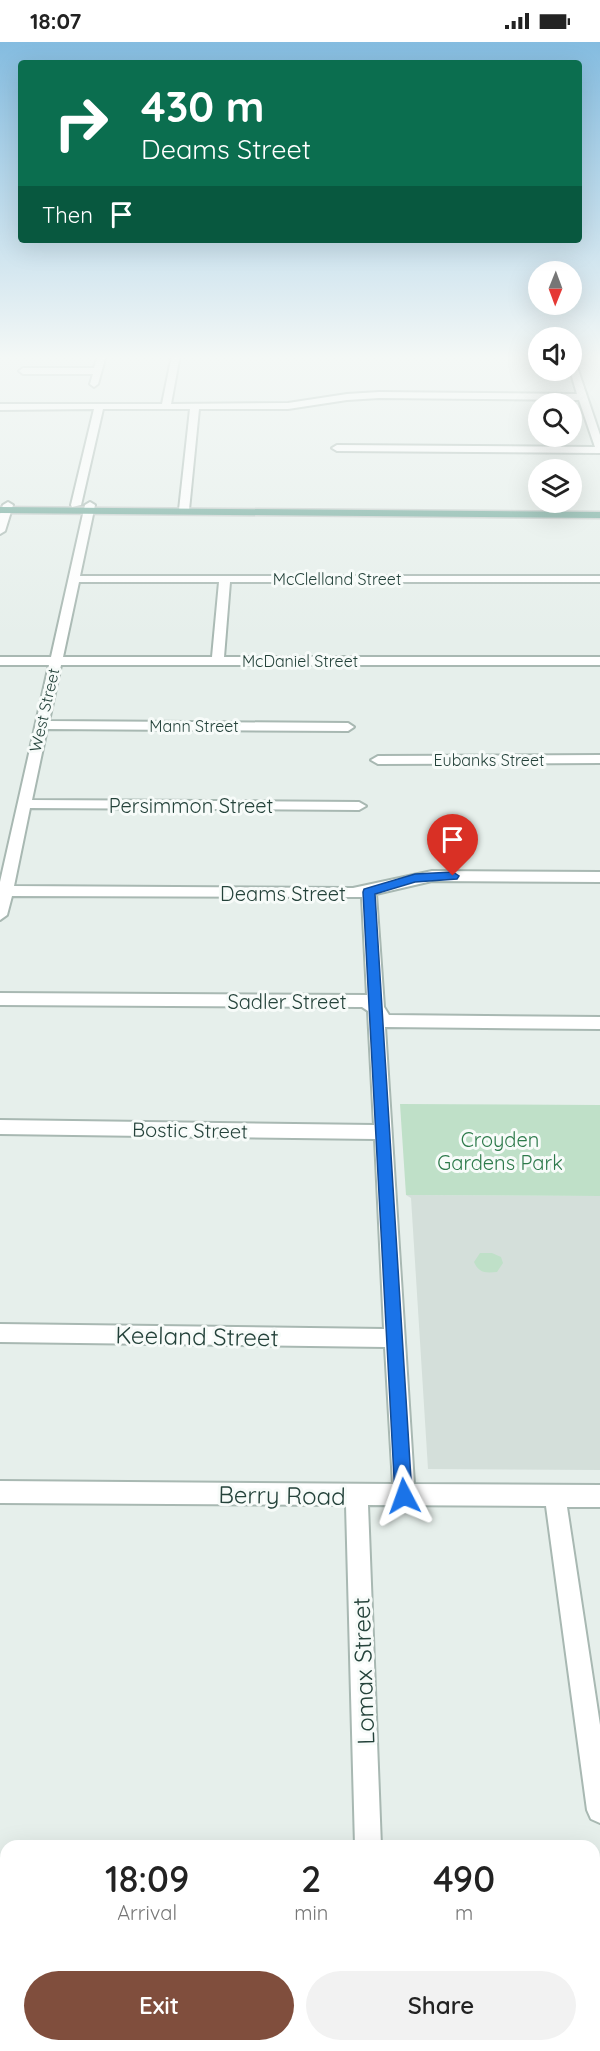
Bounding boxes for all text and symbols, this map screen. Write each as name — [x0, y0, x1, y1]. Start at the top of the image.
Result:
text: 18:07 — [30, 7, 81, 35]
text: 430 m — [141, 80, 265, 133]
icon: right — [42, 84, 120, 162]
text: Deams Street — [141, 132, 311, 166]
icon: arrive — [105, 198, 138, 231]
text: Then — [42, 201, 93, 229]
north arrow — [528, 261, 582, 315]
map controls — [528, 261, 582, 513]
button: sound — [528, 327, 582, 381]
button: search — [528, 393, 582, 447]
button: layers — [528, 459, 582, 513]
street label: McClelland Street — [273, 569, 401, 589]
street label: McDaniel Street — [242, 651, 358, 671]
street label: West Street — [25, 666, 63, 754]
street label: Mann Street — [149, 716, 239, 736]
street label: Eubanks Street — [434, 750, 544, 770]
street label: Persimmon Street — [109, 793, 274, 818]
pin — [427, 814, 478, 876]
icon: arrive — [436, 823, 469, 856]
street label: Deams Street — [220, 881, 346, 906]
street label: Sadler Street — [228, 989, 347, 1014]
street label: Bostic Street — [132, 1116, 248, 1144]
park label: Croyden Gardens Park — [437, 1127, 563, 1175]
street label: Keeland Street — [115, 1320, 279, 1352]
position arrow — [372, 1464, 436, 1528]
street label: Berry Road — [218, 1479, 346, 1511]
street label: Lomax Street — [345, 1597, 381, 1745]
text: 18:09 — [105, 1856, 189, 1901]
text: 2 — [301, 1856, 321, 1901]
text: 490 — [433, 1856, 495, 1901]
text: Arrival — [117, 1900, 177, 1925]
text: min — [294, 1900, 328, 1925]
text: m — [455, 1900, 473, 1925]
button: Exit — [24, 1971, 294, 2040]
button: Share — [306, 1971, 576, 2040]

